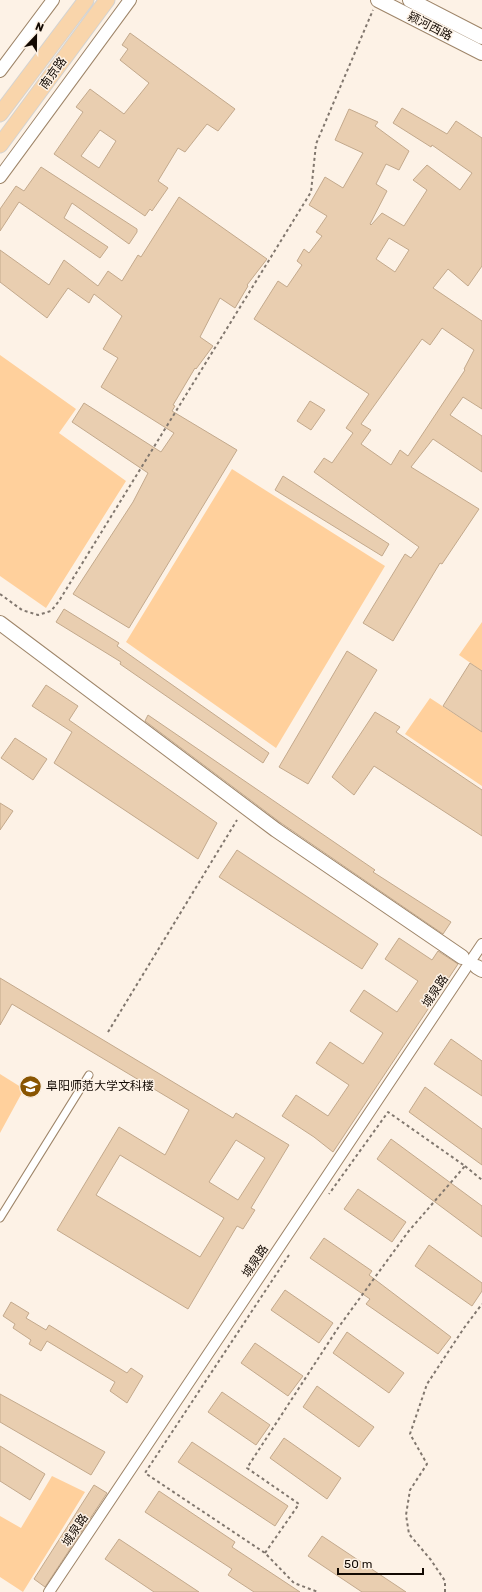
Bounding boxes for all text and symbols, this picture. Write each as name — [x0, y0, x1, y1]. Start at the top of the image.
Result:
street label: 颍河西路 — [405, 9, 455, 43]
north arrow — [16, 16, 56, 56]
text: N — [33, 20, 46, 35]
street label: 南京路 — [37, 54, 69, 92]
street label: 城泉路 — [419, 972, 451, 1010]
school or university icon: 阜阳师范大学文科楼 — [18, 1073, 44, 1099]
place label: 阜阳师范大学文科楼 — [46, 1079, 154, 1093]
street label: 城泉路 — [239, 1242, 271, 1280]
street label: 城泉路 — [59, 1511, 91, 1549]
scale bar — [338, 1550, 423, 1576]
text: 50 m — [344, 1557, 372, 1571]

